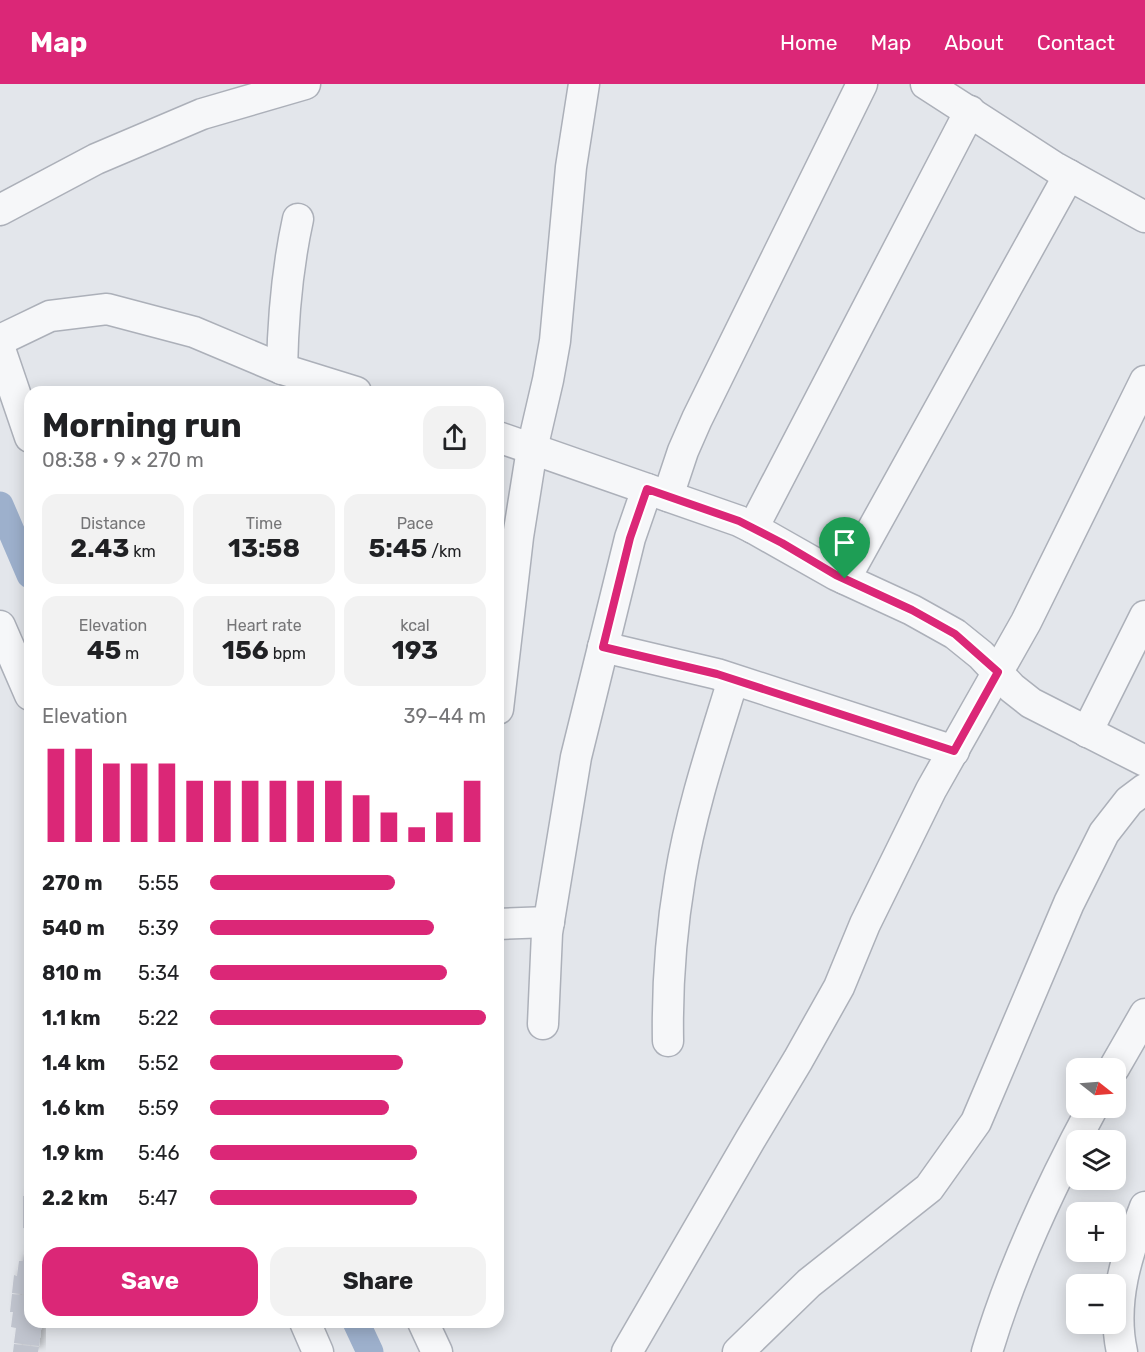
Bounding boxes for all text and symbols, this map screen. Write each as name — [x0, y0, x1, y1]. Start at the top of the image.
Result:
text: Map — [30, 26, 87, 59]
text: Home — [780, 30, 837, 55]
text: Map — [870, 30, 911, 55]
text: About — [944, 30, 1004, 55]
text: Contact — [1037, 30, 1115, 55]
text: Morning run — [42, 406, 242, 445]
button: share — [423, 406, 486, 469]
text: 08:38 · 9 × 270 m — [42, 448, 204, 472]
text: Distance — [80, 514, 146, 533]
text: Time — [246, 514, 282, 533]
text: Pace — [397, 514, 433, 533]
pin — [819, 517, 870, 579]
icon: arrive — [828, 526, 861, 559]
text: 2.43 — [70, 533, 129, 564]
text: 13:58 — [228, 533, 300, 564]
text: 5:45 — [368, 533, 427, 564]
text: km — [129, 542, 156, 561]
text: /km — [427, 542, 462, 561]
text: Elevation — [79, 616, 147, 635]
text: Heart rate — [226, 616, 302, 635]
text: kcal — [400, 616, 430, 635]
text: 45 — [87, 635, 121, 666]
text: 156 — [222, 635, 269, 666]
text: 193 — [392, 635, 438, 666]
text: m — [121, 644, 139, 663]
text: bpm — [269, 644, 306, 663]
text: Elevation — [42, 704, 128, 728]
text: 39–44 m — [403, 704, 486, 728]
text: 270 m — [42, 871, 103, 895]
text: 5:55 — [138, 871, 179, 895]
text: 540 m — [42, 916, 105, 940]
text: 5:39 — [138, 916, 179, 940]
text: 810 m — [42, 961, 102, 985]
text: 5:34 — [138, 961, 179, 985]
text: 1.1 km — [42, 1006, 101, 1030]
text: 5:22 — [138, 1006, 178, 1030]
text: 1.4 km — [42, 1051, 105, 1075]
text: 5:52 — [138, 1051, 179, 1075]
north arrow — [1066, 1058, 1126, 1118]
map controls — [1066, 1058, 1126, 1334]
text: 1.6 km — [42, 1096, 105, 1120]
text: 5:59 — [138, 1096, 179, 1120]
button: layers — [1066, 1130, 1126, 1190]
text: 1.9 km — [42, 1141, 104, 1165]
text: 5:46 — [138, 1141, 179, 1165]
text: 2.2 km — [42, 1186, 108, 1210]
text: 5:47 — [138, 1186, 177, 1210]
button: + — [1066, 1202, 1126, 1262]
button: Save — [42, 1247, 258, 1316]
button: Share — [270, 1247, 486, 1316]
button: − — [1066, 1274, 1126, 1334]

